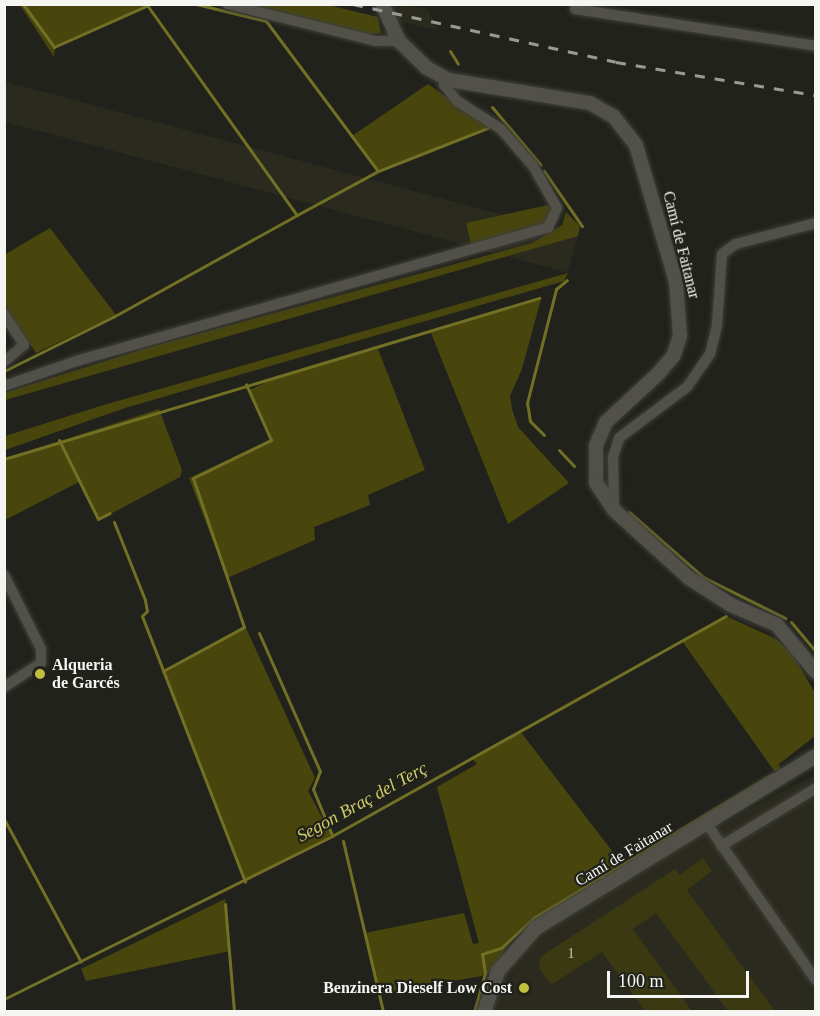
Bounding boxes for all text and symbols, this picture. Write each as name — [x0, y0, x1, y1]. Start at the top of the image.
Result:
street label: Camí de Faitanar — [658, 189, 704, 301]
place label: Alqueria de Garcés — [52, 655, 120, 693]
marker: Alqueria de Garcés — [33, 667, 47, 681]
water label: Segon Braç del Terç — [293, 757, 431, 847]
street label: Camí de Faitanar — [572, 817, 676, 891]
house number: 1 — [568, 946, 574, 962]
scale bar — [610, 959, 752, 997]
text: 100 m — [618, 971, 664, 991]
place label: Benzinera Dieself Low Cost — [323, 978, 512, 998]
marker: Benzinera Dieself Low Cost — [517, 981, 531, 995]

